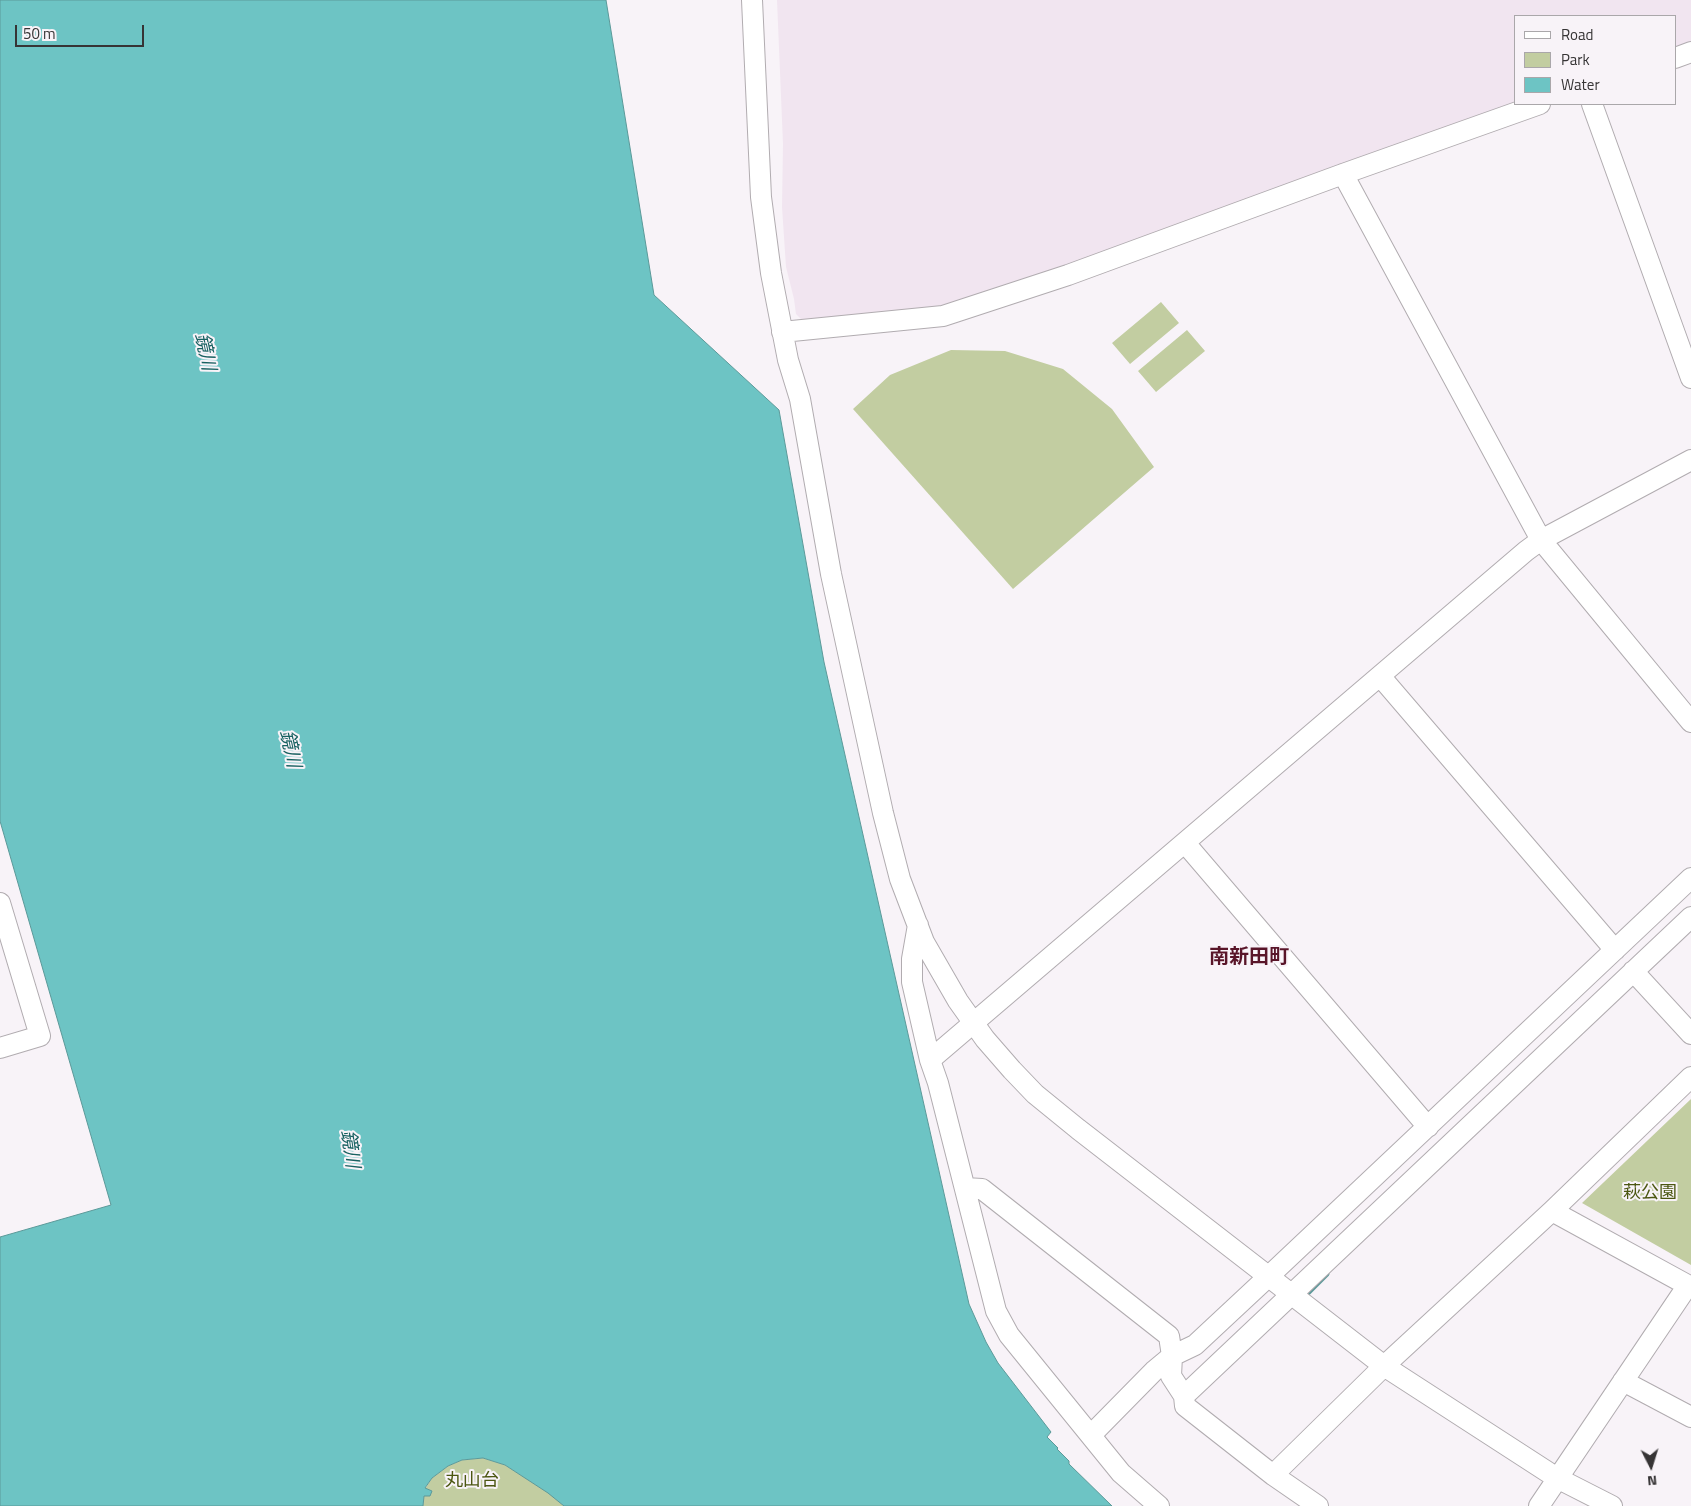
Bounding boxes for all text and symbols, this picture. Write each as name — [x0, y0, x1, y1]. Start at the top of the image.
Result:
scale bar — [18, 15, 146, 47]
legend — [1514, 15, 1676, 105]
text: 50 m — [23, 22, 56, 45]
text: Road — [1561, 23, 1593, 46]
text: Park — [1561, 48, 1590, 71]
text: Water — [1561, 73, 1600, 96]
water label: 鏡川 — [189, 331, 219, 373]
water label: 鏡川 — [274, 728, 304, 770]
district label: 南新田町 — [1209, 946, 1289, 970]
water label: 鏡川 — [335, 1129, 363, 1169]
park label: 萩公園 — [1623, 1183, 1677, 1205]
north arrow — [1626, 1441, 1676, 1491]
park label: 丸山台 — [445, 1471, 499, 1493]
text: N — [1647, 1471, 1658, 1492]

